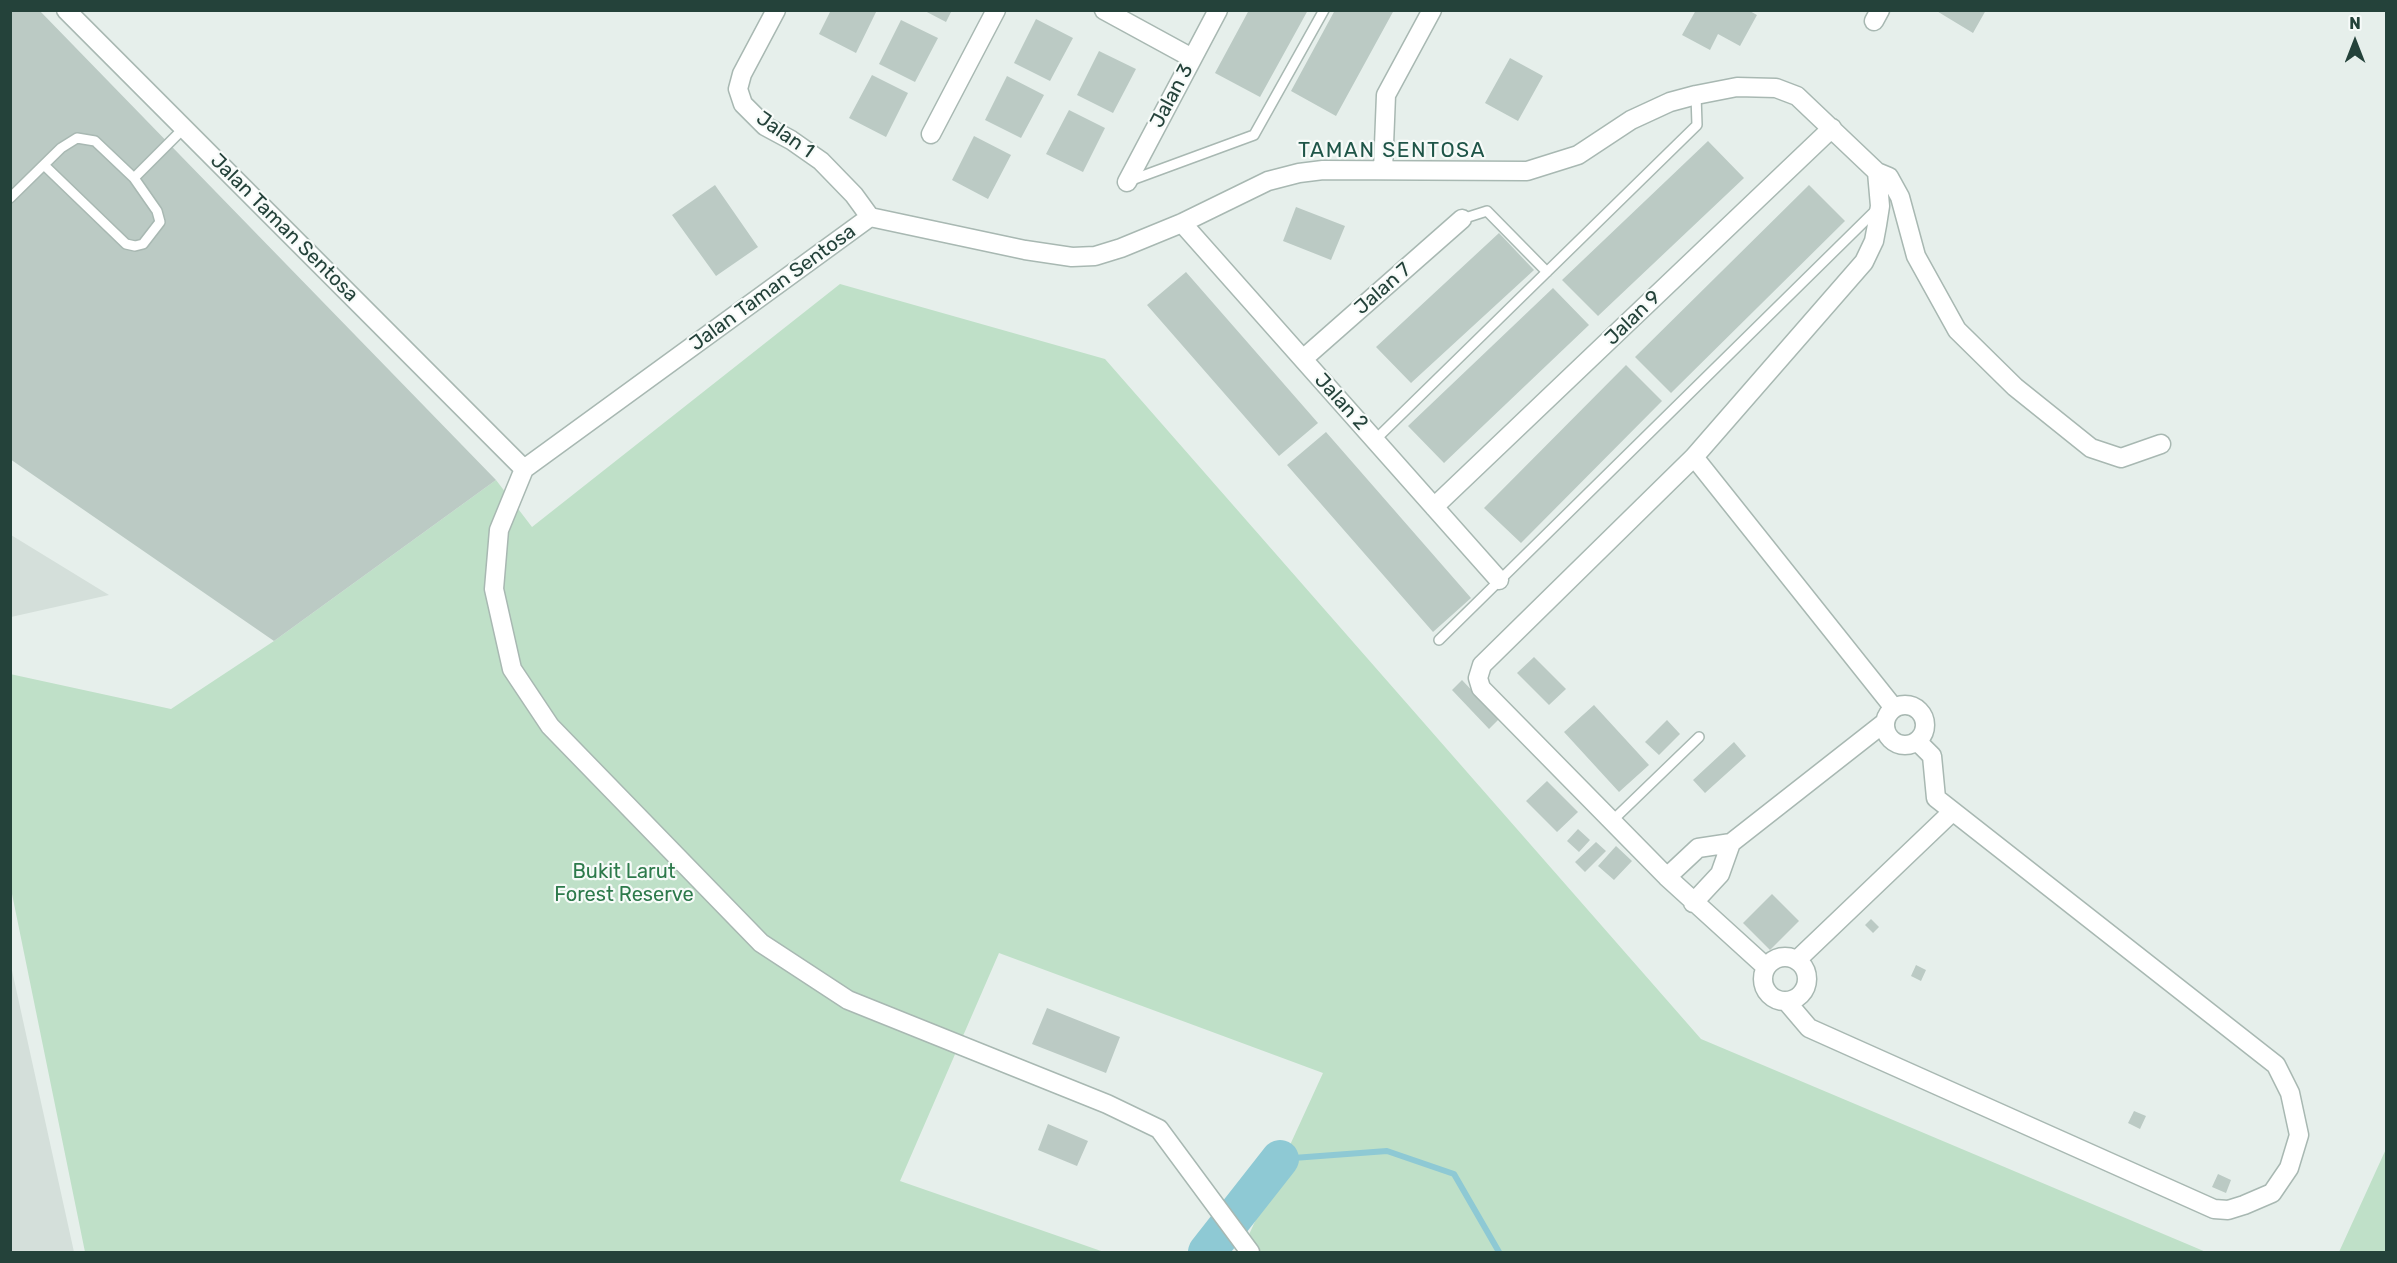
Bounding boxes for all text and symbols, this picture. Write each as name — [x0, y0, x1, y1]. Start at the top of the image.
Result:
north arrow — [2325, 12, 2385, 72]
text: N — [2349, 14, 2361, 33]
street label: Jalan 3 — [1145, 60, 1199, 132]
street label: Jalan 1 — [751, 106, 819, 164]
district label: TAMAN SENTOSA — [1298, 138, 1486, 164]
street label: Jalan Taman Sentosa — [205, 149, 363, 307]
street label: Jalan Taman Sentosa — [685, 220, 861, 356]
street label: Jalan 7 — [1350, 258, 1416, 320]
street label: Jalan 9 — [1600, 286, 1666, 350]
street label: Jalan 2 — [1309, 369, 1373, 435]
park label: Bukit Larut Forest Reserve — [554, 860, 694, 907]

